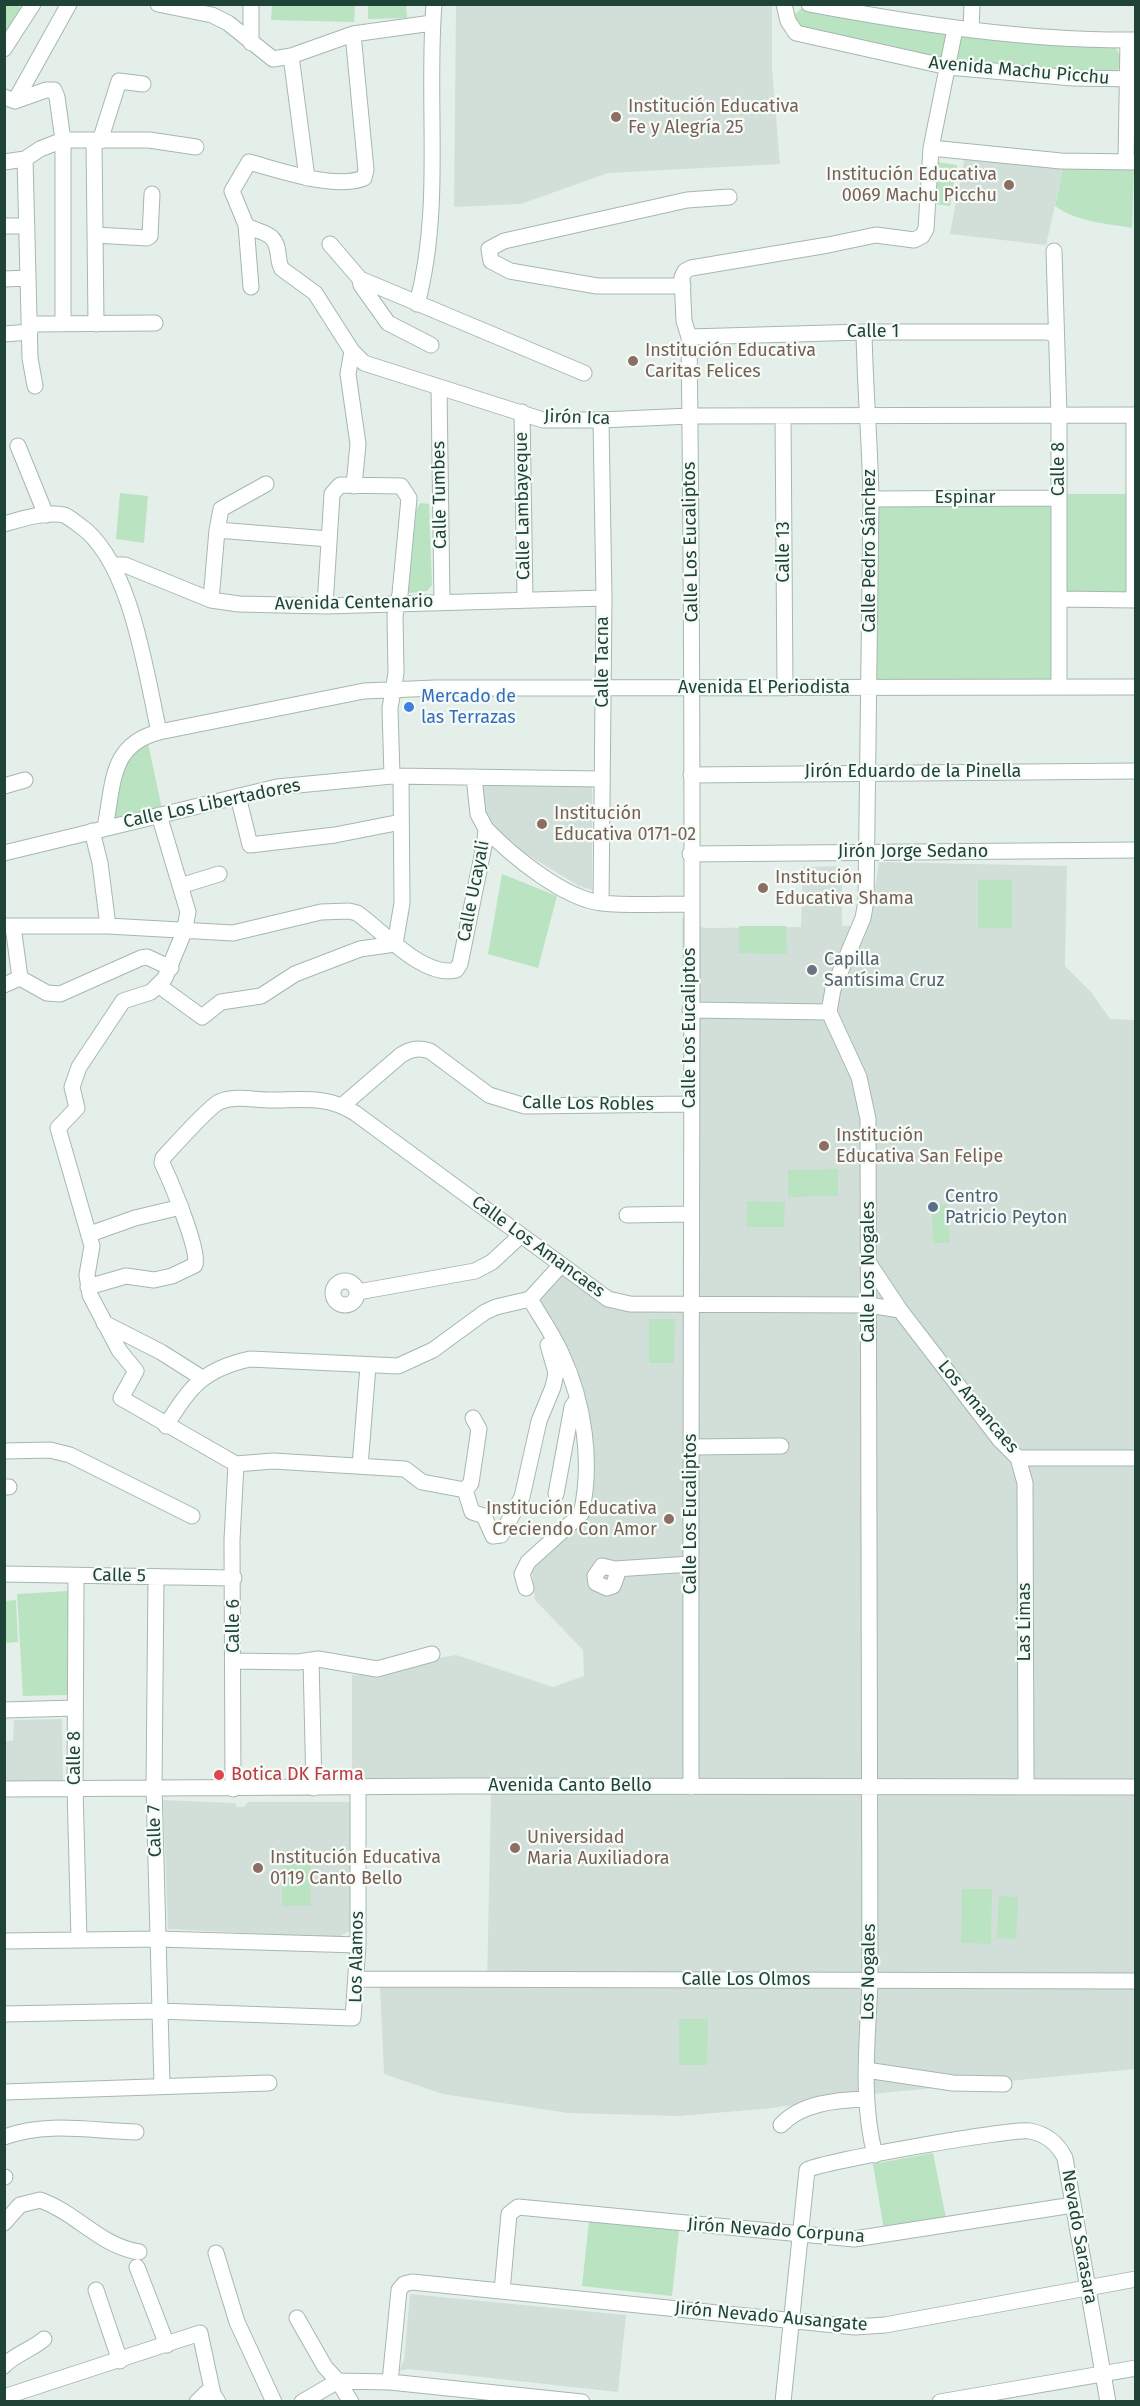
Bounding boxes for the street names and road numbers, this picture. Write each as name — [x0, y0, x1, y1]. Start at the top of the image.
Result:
street label: Avenida Machu Picchu — [928, 52, 1110, 90]
street label: Calle 1 — [847, 321, 899, 343]
street label: Jirón Ica — [543, 406, 611, 430]
street label: Calle Lambayeque — [511, 432, 535, 580]
street label: Calle Tumbes — [428, 441, 452, 549]
street label: Calle 8 — [1048, 442, 1070, 496]
street label: Calle Los Eucaliptos — [679, 461, 703, 623]
street label: Calle Pedro Sánchez — [859, 469, 881, 633]
street label: Espinar — [934, 487, 996, 509]
street label: Calle 13 — [773, 521, 795, 583]
street label: Avenida Centenario — [274, 591, 434, 615]
street label: Calle Tacna — [592, 616, 614, 708]
street label: Avenida El Periodista — [678, 677, 850, 699]
street label: Jirón Eduardo de la Pinella — [805, 761, 1021, 783]
street label: Calle Los Libertadores — [122, 775, 302, 833]
street label: Calle Ucayali — [454, 838, 494, 944]
street label: Jirón Jorge Sedano — [838, 841, 988, 863]
street label: Calle Los Eucaliptos — [679, 948, 701, 1108]
street label: Calle Los Robles — [522, 1092, 654, 1116]
street label: Calle Los Amancaes — [467, 1191, 609, 1303]
street label: Calle Los Nogales — [858, 1201, 880, 1343]
street label: Los Amancaes — [933, 1356, 1023, 1458]
street label: Calle Los Eucaliptos — [680, 1434, 702, 1594]
street label: Calle 5 — [92, 1565, 146, 1587]
street label: Las Limas — [1014, 1582, 1036, 1662]
street label: Calle 6 — [223, 1599, 245, 1653]
street label: Calle 8 — [64, 1731, 86, 1785]
street label: Avenida Canto Bello — [488, 1775, 652, 1797]
street label: Calle 7 — [143, 1804, 167, 1858]
street label: Los Alamos — [345, 1911, 369, 2003]
street label: Los Nogales — [857, 1923, 881, 2021]
street label: Calle Los Olmos — [682, 1969, 810, 1991]
street label: Nevado Sarasara — [1057, 2168, 1101, 2306]
street label: Jirón Nevado Corpuna — [686, 2214, 866, 2248]
street label: Jirón Nevado Ausangate — [674, 2298, 868, 2336]

